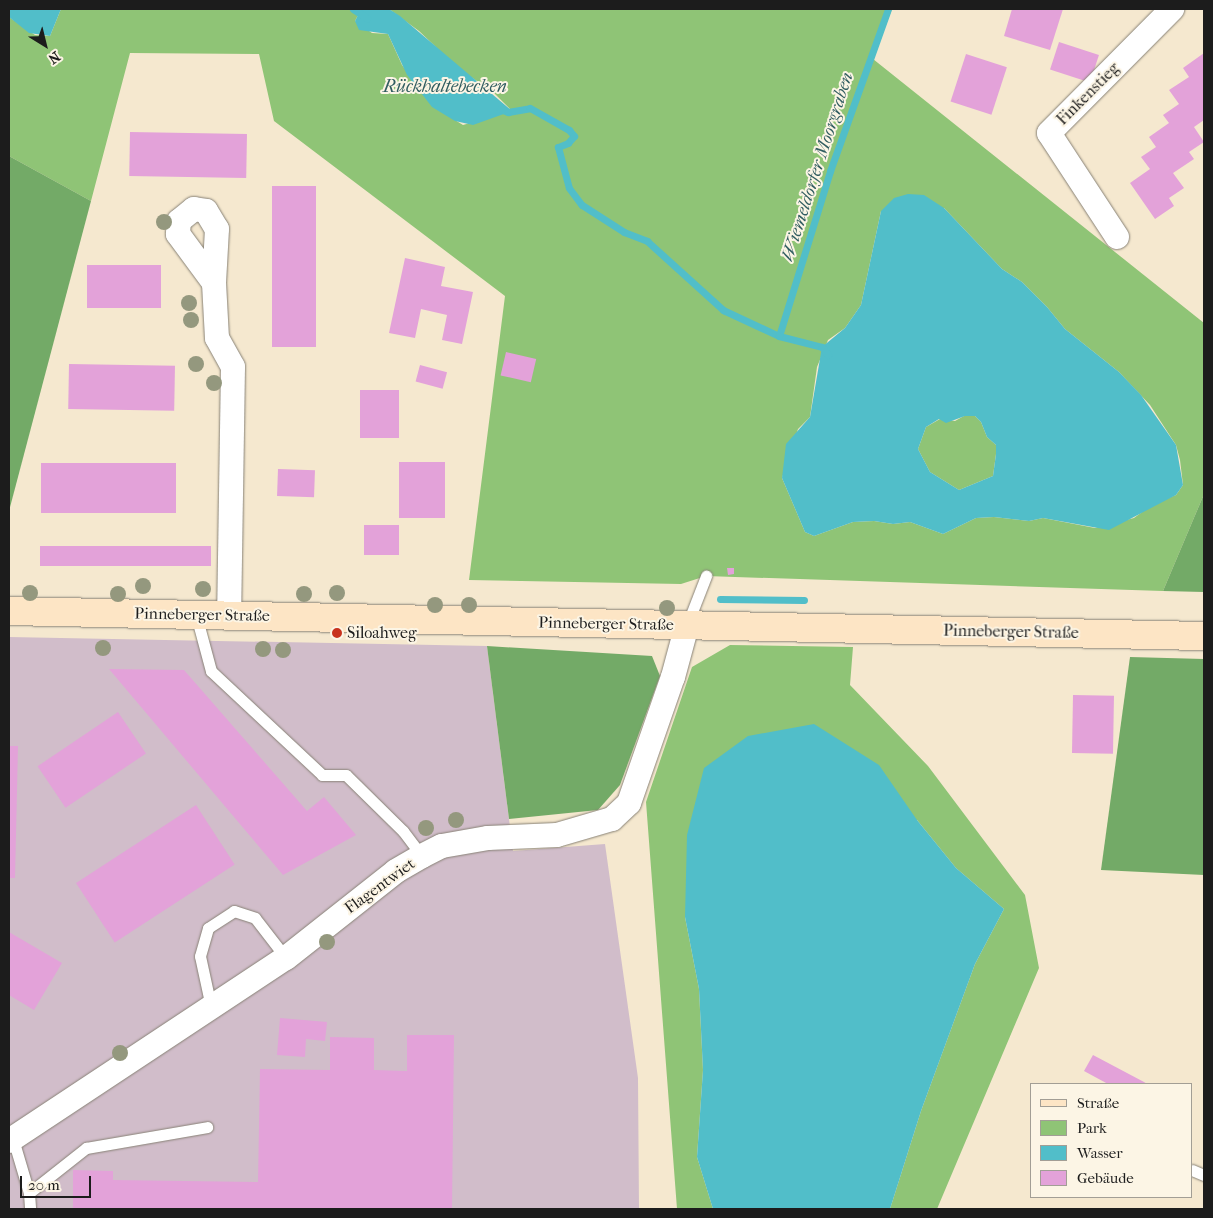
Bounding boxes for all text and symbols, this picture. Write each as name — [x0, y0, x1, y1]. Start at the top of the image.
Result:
north arrow — [20, 20, 70, 70]
text: N — [45, 48, 63, 68]
street label: Finkenstieg — [1053, 59, 1123, 129]
water label: Wiemeldorfer Moorgraben — [777, 70, 859, 264]
water label: Rückhaltebecken — [383, 76, 507, 98]
street label: Pinneberger Straße — [134, 604, 270, 626]
street label: Pinneberger Straße — [538, 613, 674, 635]
street label: Pinneberger Straße — [943, 621, 1079, 643]
place label: Siloahweg — [347, 623, 416, 643]
marker: Siloahweg — [331, 627, 343, 639]
street label: Flagentwiet — [341, 854, 419, 918]
legend — [1030, 1083, 1193, 1198]
text: Straße — [1077, 1094, 1119, 1112]
text: Park — [1077, 1119, 1107, 1137]
text: Wasser — [1077, 1144, 1123, 1162]
scale bar — [22, 1166, 94, 1198]
text: Gebäude — [1077, 1169, 1134, 1187]
text: 20 m — [28, 1176, 60, 1194]

